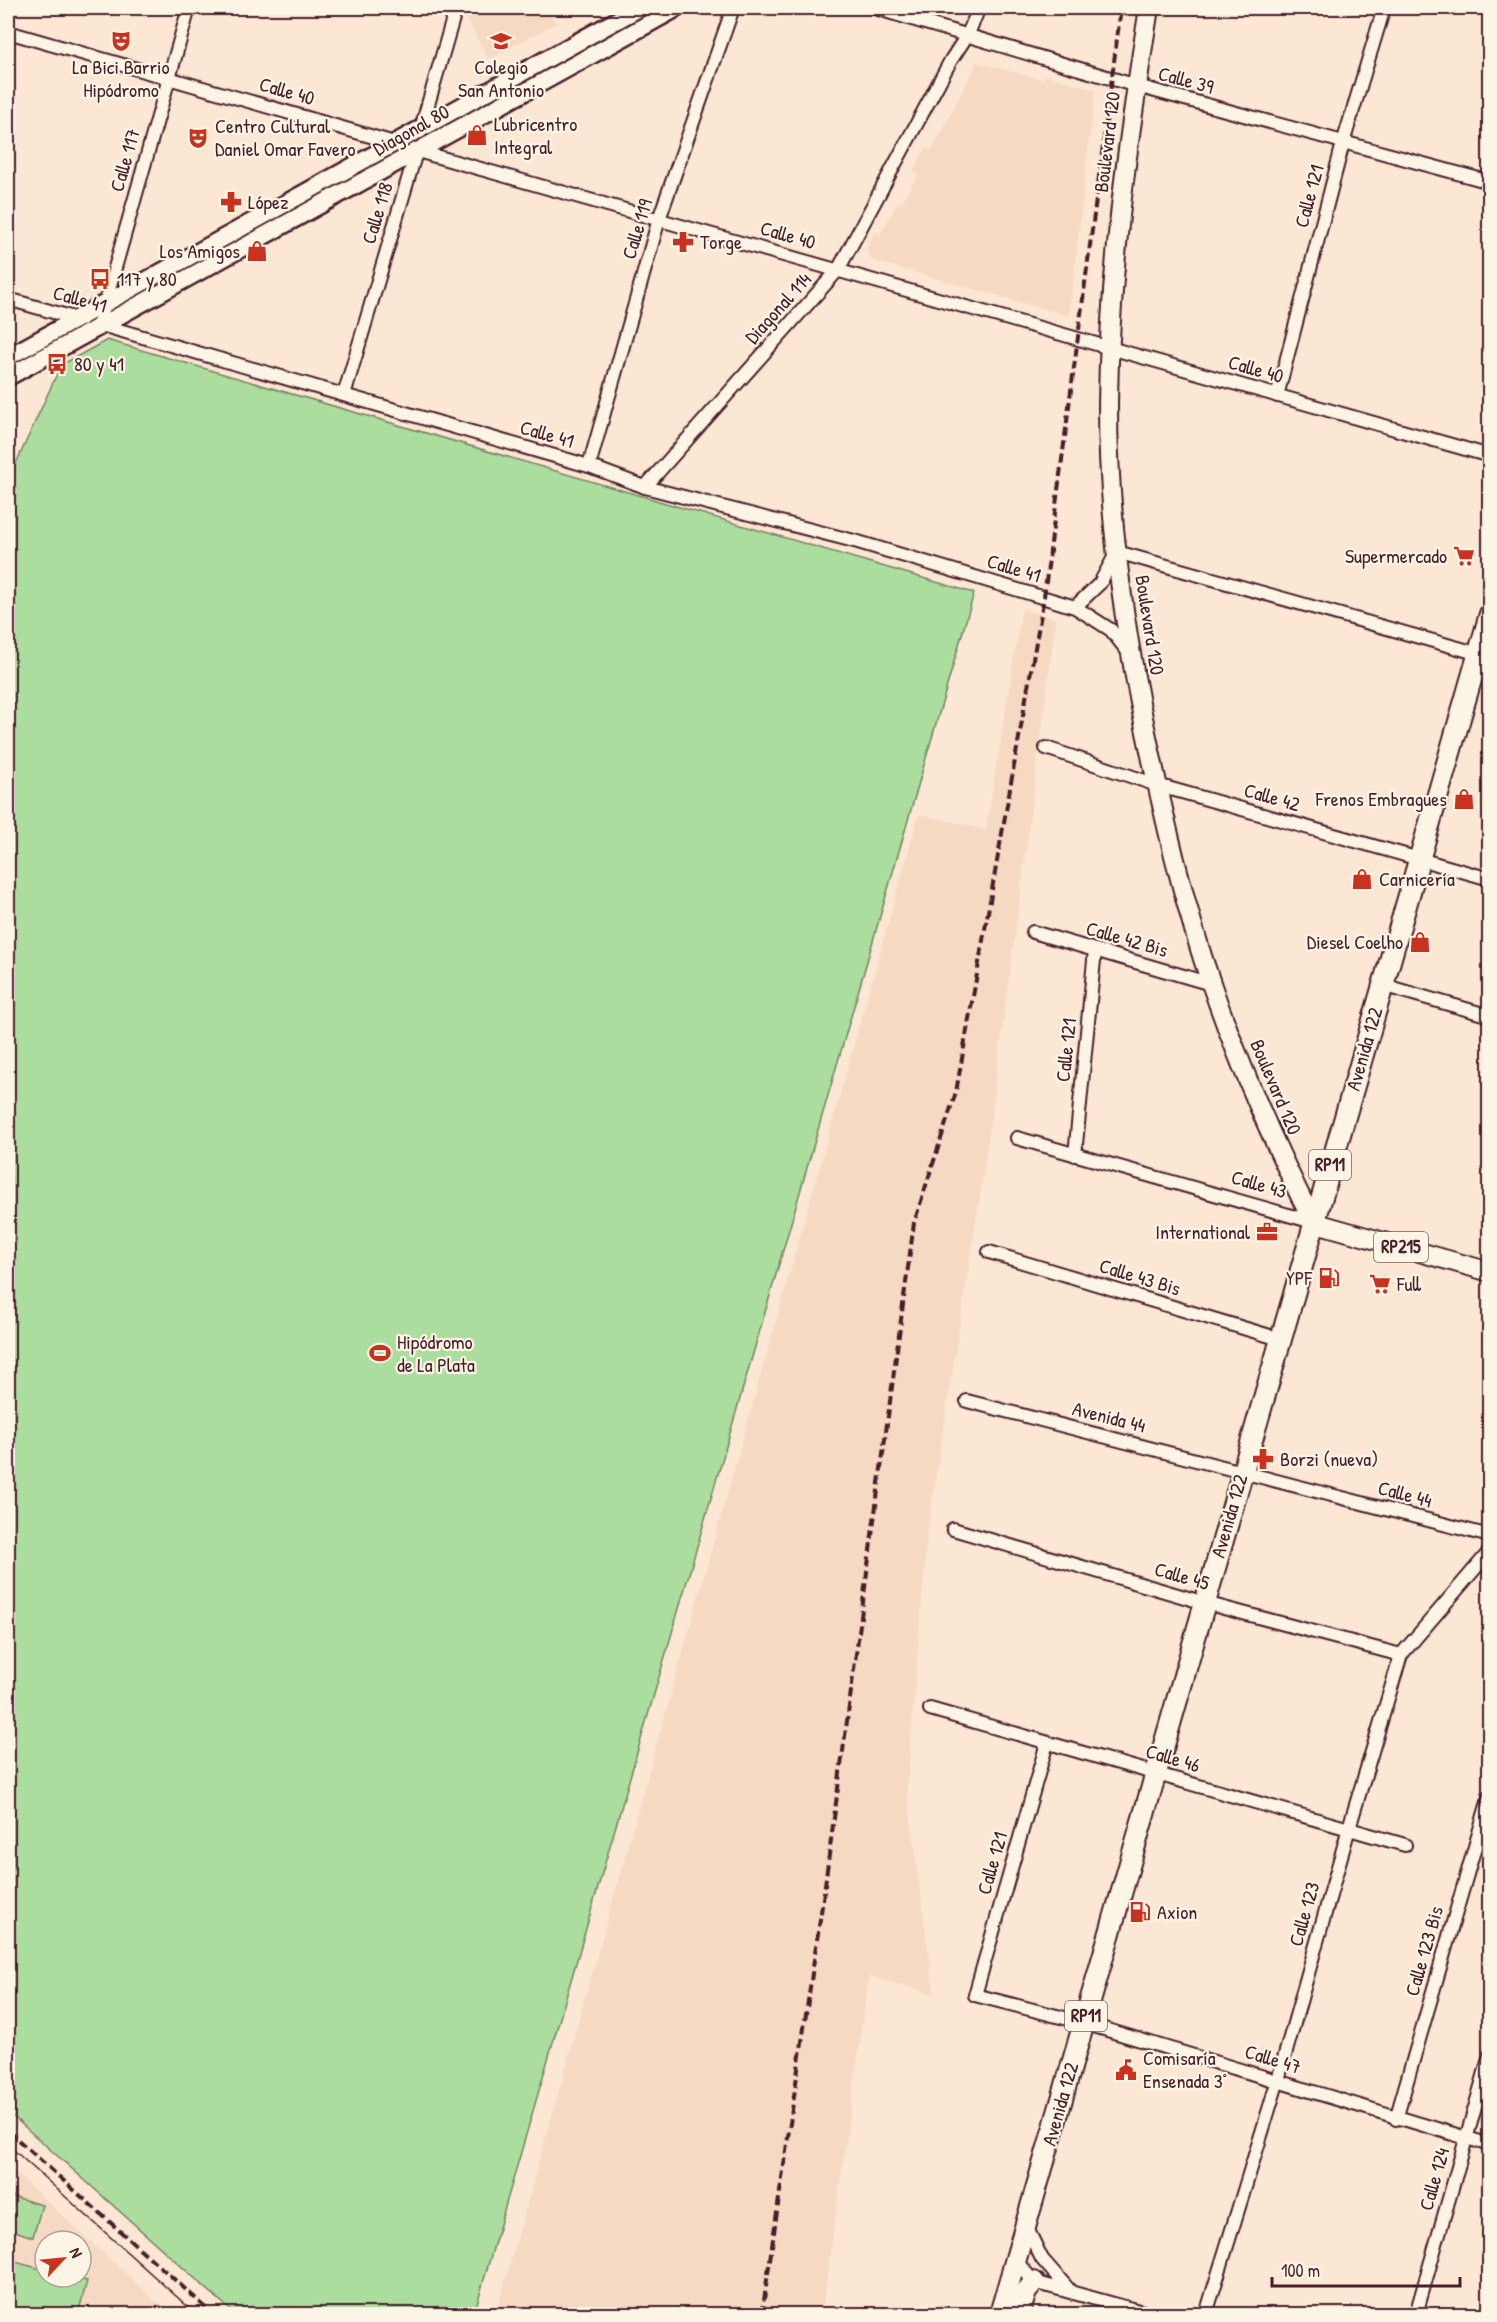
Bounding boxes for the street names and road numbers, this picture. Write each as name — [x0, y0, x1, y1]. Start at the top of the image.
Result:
street label: Calle 39 — [1155, 59, 1217, 100]
street label: Calle 40 — [256, 70, 318, 111]
street label: Boulevard 120 — [1087, 90, 1126, 194]
street label: Diagonal 80 — [368, 98, 454, 162]
street label: Calle 117 — [103, 125, 146, 195]
street label: Calle 121 — [1287, 162, 1330, 230]
street label: Calle 118 — [354, 179, 399, 247]
street label: Calle 119 — [615, 195, 658, 262]
street label: Calle 40 — [757, 214, 819, 255]
street label: Diagonal 114 — [738, 266, 817, 349]
street label: Calle 41 — [50, 278, 110, 319]
street label: Calle 40 — [1225, 348, 1287, 389]
street label: Calle 41 — [517, 413, 577, 454]
street label: Calle 41 — [984, 547, 1044, 588]
street label: Boulevard 120 — [1129, 573, 1172, 677]
street label: Calle 42 — [1241, 776, 1304, 818]
street label: Calle 42 Bis — [1083, 914, 1171, 963]
street label: Avenida 122 — [1339, 1003, 1388, 1094]
street label: Calle 121 — [1049, 1017, 1082, 1083]
street label: Boulevard 120 — [1244, 1035, 1309, 1139]
road number: RP11 — [1309, 1150, 1351, 1180]
street label: Calle 43 — [1228, 1163, 1290, 1204]
road number: RP215 — [1374, 1232, 1428, 1262]
street label: Calle 43 Bis — [1096, 1251, 1184, 1302]
street label: Avenida 44 — [1070, 1394, 1149, 1439]
street label: Avenida 122 — [1204, 1470, 1253, 1561]
street label: Calle 44 — [1375, 1473, 1435, 1514]
street label: Calle 45 — [1152, 1555, 1213, 1596]
street label: Calle 46 — [1143, 1737, 1204, 1778]
street label: Calle 121 — [970, 1828, 1013, 1897]
street label: Calle 123 — [1282, 1879, 1326, 1949]
street label: Calle 123 Bis — [1398, 1902, 1449, 1999]
road number: RP11 — [1065, 2001, 1107, 2031]
street label: Calle 47 — [1242, 2037, 1305, 2080]
street label: Avenida 122 — [1035, 2058, 1084, 2149]
street label: Calle 124 — [1412, 2144, 1455, 2213]

